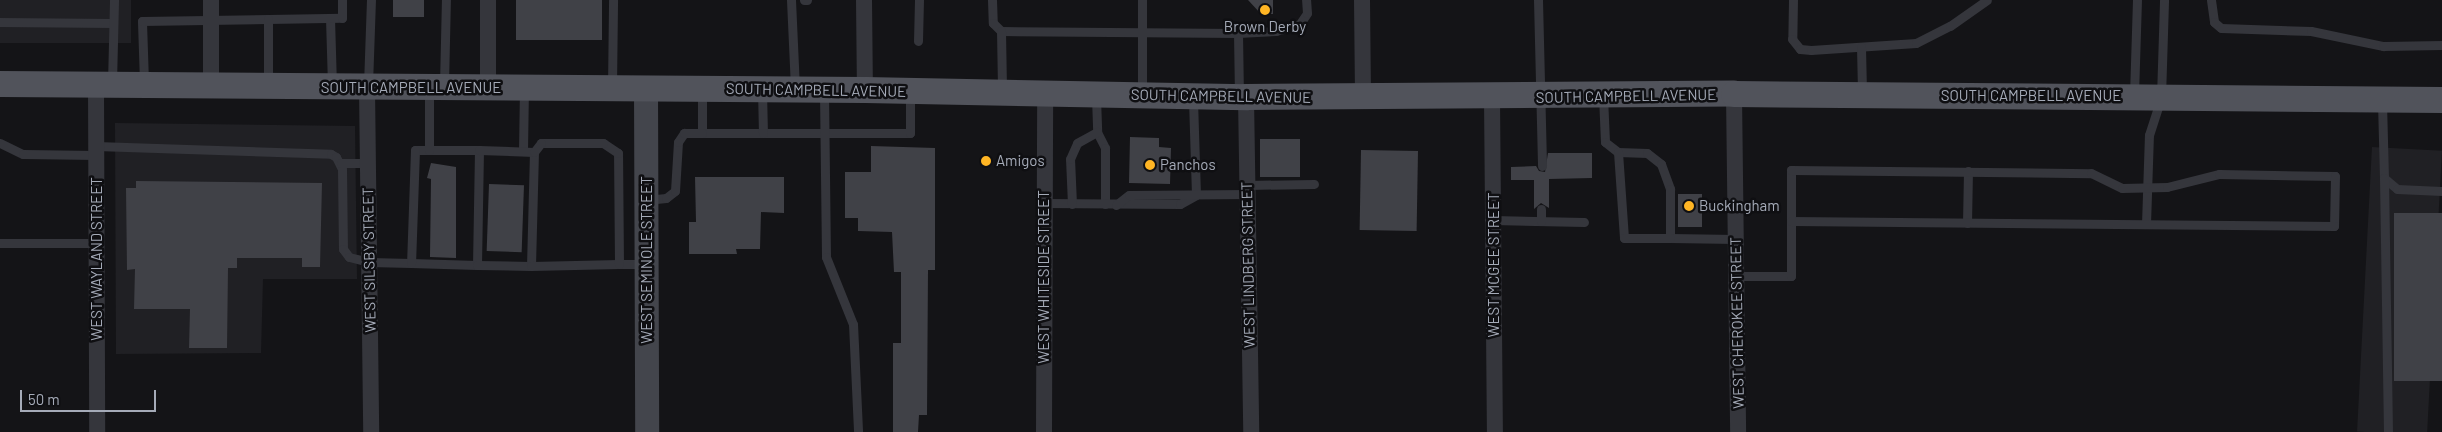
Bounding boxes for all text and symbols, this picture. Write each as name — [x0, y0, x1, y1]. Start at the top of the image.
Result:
marker: Brown Derby — [1259, 4, 1271, 16]
place label: Brown Derby — [1224, 18, 1306, 36]
street label: SOUTH CAMPBELL AVENUE — [321, 79, 501, 97]
street label: SOUTH CAMPBELL AVENUE — [726, 79, 906, 101]
street label: SOUTH CAMPBELL AVENUE — [1131, 85, 1311, 107]
street label: SOUTH CAMPBELL AVENUE — [1536, 85, 1716, 107]
street label: SOUTH CAMPBELL AVENUE — [1941, 87, 2121, 105]
place label: Amigos — [996, 152, 1045, 170]
marker: Amigos — [980, 155, 992, 167]
place label: Panchos — [1160, 156, 1216, 174]
marker: Panchos — [1144, 159, 1156, 171]
street label: WEST SEMINOLE STREET — [638, 176, 656, 344]
street label: WEST WAYLAND STREET — [88, 177, 106, 341]
street label: WEST LINDBERG STREET — [1238, 182, 1258, 348]
street label: WEST SILSBY STREET — [359, 187, 379, 333]
street label: WEST WHITESIDE STREET — [1035, 190, 1053, 364]
street label: WEST MCGEE STREET — [1485, 192, 1503, 338]
place label: Buckingham — [1699, 197, 1780, 215]
marker: Buckingham — [1683, 200, 1695, 212]
street label: WEST CHEROKEE STREET — [1727, 237, 1747, 409]
scale bar — [22, 380, 159, 412]
text: 50 m — [28, 390, 60, 408]

